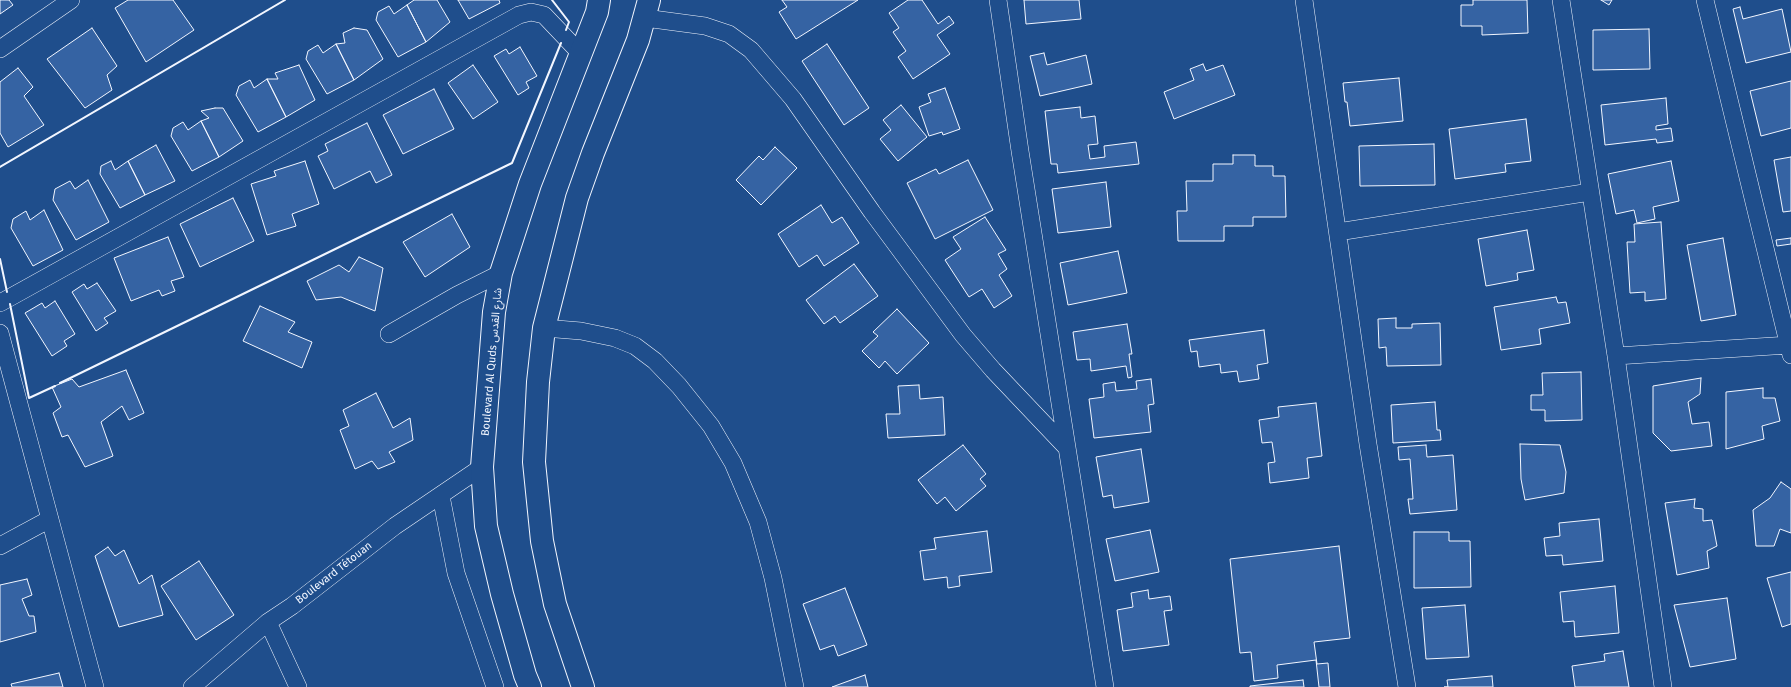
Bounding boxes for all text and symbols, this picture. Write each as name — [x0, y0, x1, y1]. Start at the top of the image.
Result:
street label: Boulevard Al Quds شارع القدس — [479, 287, 505, 437]
street label: Boulevard Tétouan — [293, 539, 375, 607]

